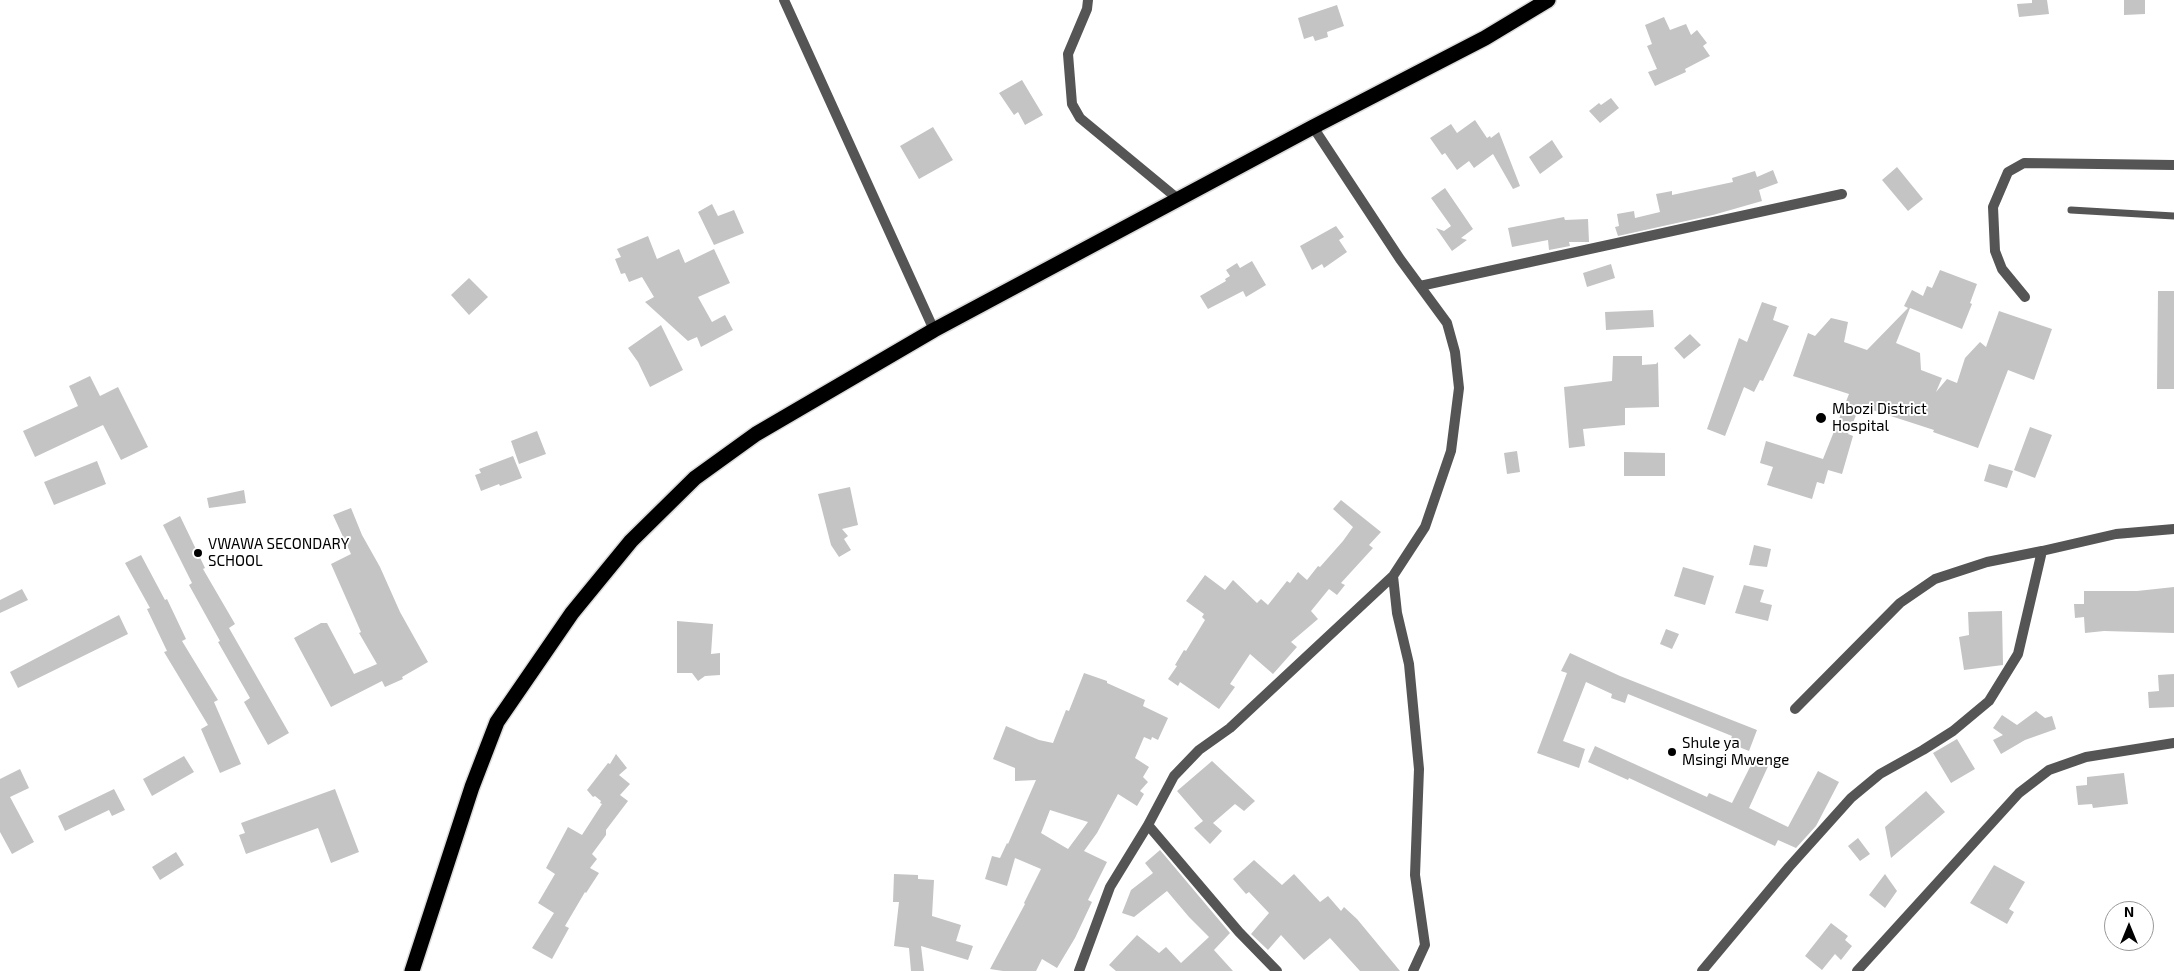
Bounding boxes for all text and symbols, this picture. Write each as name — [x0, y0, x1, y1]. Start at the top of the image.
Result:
place label: Mbozi District Hospital — [1832, 400, 1927, 435]
marker: Mbozi District Hospital — [1814, 411, 1828, 425]
place label: VWAWA SECONDARY SCHOOL — [208, 535, 349, 570]
marker: VWAWA SECONDARY SCHOOL — [192, 547, 204, 559]
place label: Shule ya Msingi Mwenge — [1682, 734, 1789, 769]
marker: Shule ya Msingi Mwenge — [1666, 746, 1678, 758]
north arrow — [2104, 901, 2154, 951]
text: N — [2124, 903, 2134, 920]

